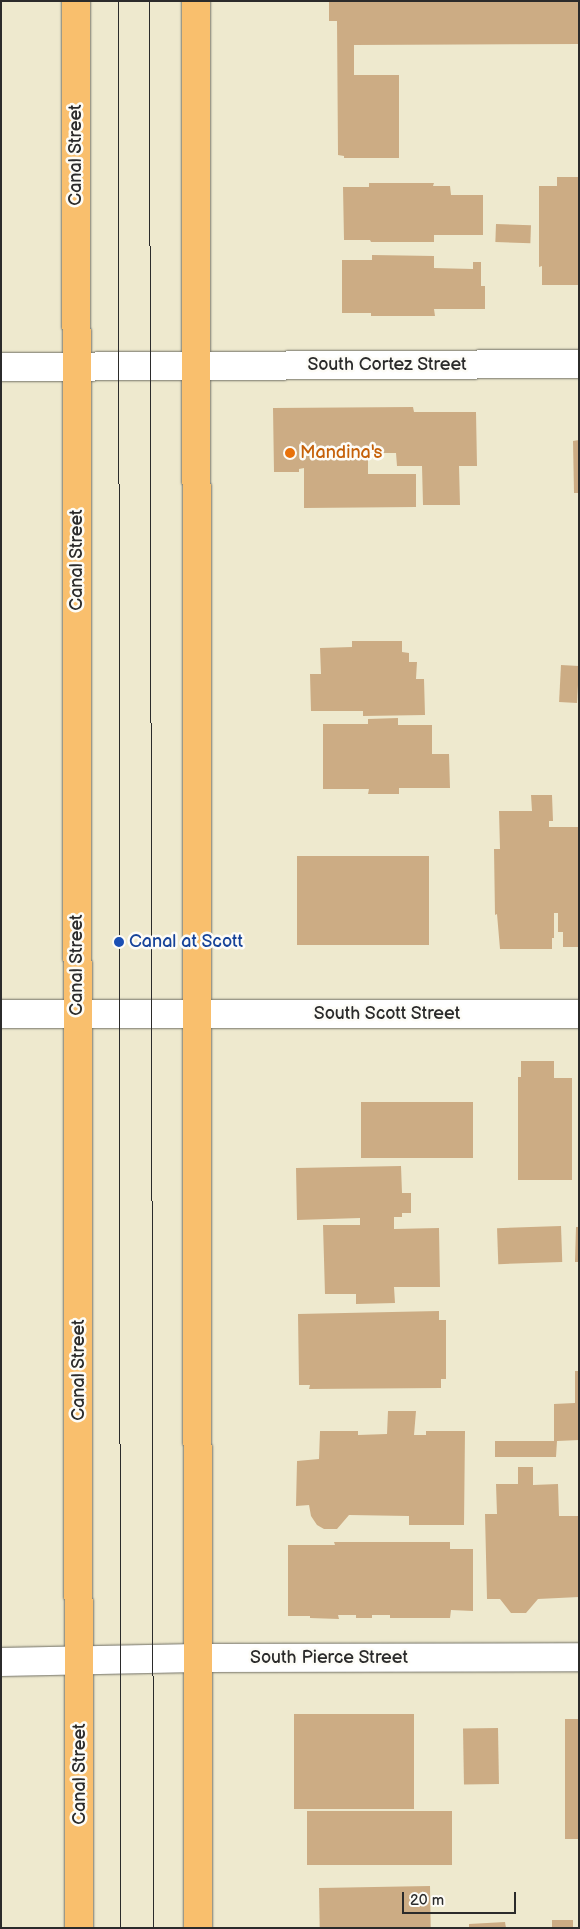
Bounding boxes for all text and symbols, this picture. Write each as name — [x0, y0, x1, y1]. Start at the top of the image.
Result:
street label: Canal Street — [65, 104, 87, 206]
street label: South Cortez Street — [307, 354, 467, 376]
place label: Mandina's — [300, 442, 382, 464]
marker: Mandina's — [284, 447, 296, 459]
street label: Canal Street — [66, 509, 88, 611]
street label: Canal Street — [66, 914, 88, 1016]
place label: Canal at Scott — [129, 931, 243, 953]
marker: Canal at Scott — [113, 936, 125, 948]
street label: South Scott Street — [313, 1003, 461, 1025]
street label: Canal Street — [68, 1319, 90, 1421]
street label: South Pierce Street — [250, 1647, 408, 1669]
street label: Canal Street — [69, 1723, 91, 1825]
scale bar — [405, 1882, 519, 1914]
text: 20 m — [410, 1891, 444, 1910]

